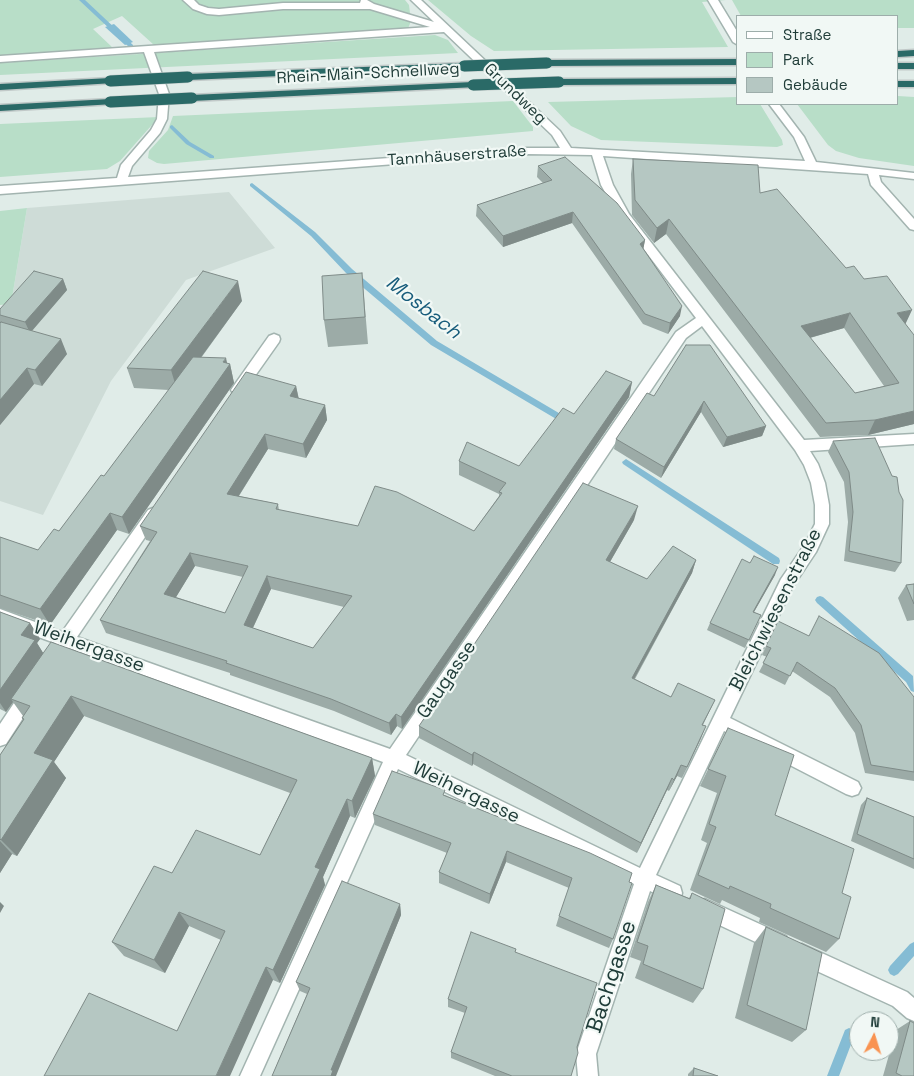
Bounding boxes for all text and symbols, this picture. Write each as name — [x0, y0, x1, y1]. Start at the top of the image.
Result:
legend — [736, 15, 899, 105]
text: Straße — [783, 25, 831, 44]
text: Park — [783, 50, 814, 69]
street label: Rhein-Main-Schnellweg — [276, 60, 460, 88]
street label: Grundweg — [480, 60, 550, 128]
text: Gebäude — [783, 75, 848, 94]
street label: Tannhäuserstraße — [387, 142, 527, 170]
water label: Mosbach — [381, 271, 465, 345]
street label: Bleichwiesenstraße — [725, 525, 827, 695]
street label: Weihergasse — [30, 616, 148, 678]
street label: Gaugasse — [413, 637, 481, 723]
street label: Weihergasse — [409, 757, 523, 829]
street label: Bachgasse — [581, 918, 643, 1036]
north arrow — [849, 1011, 899, 1061]
text: N — [870, 1013, 881, 1031]

